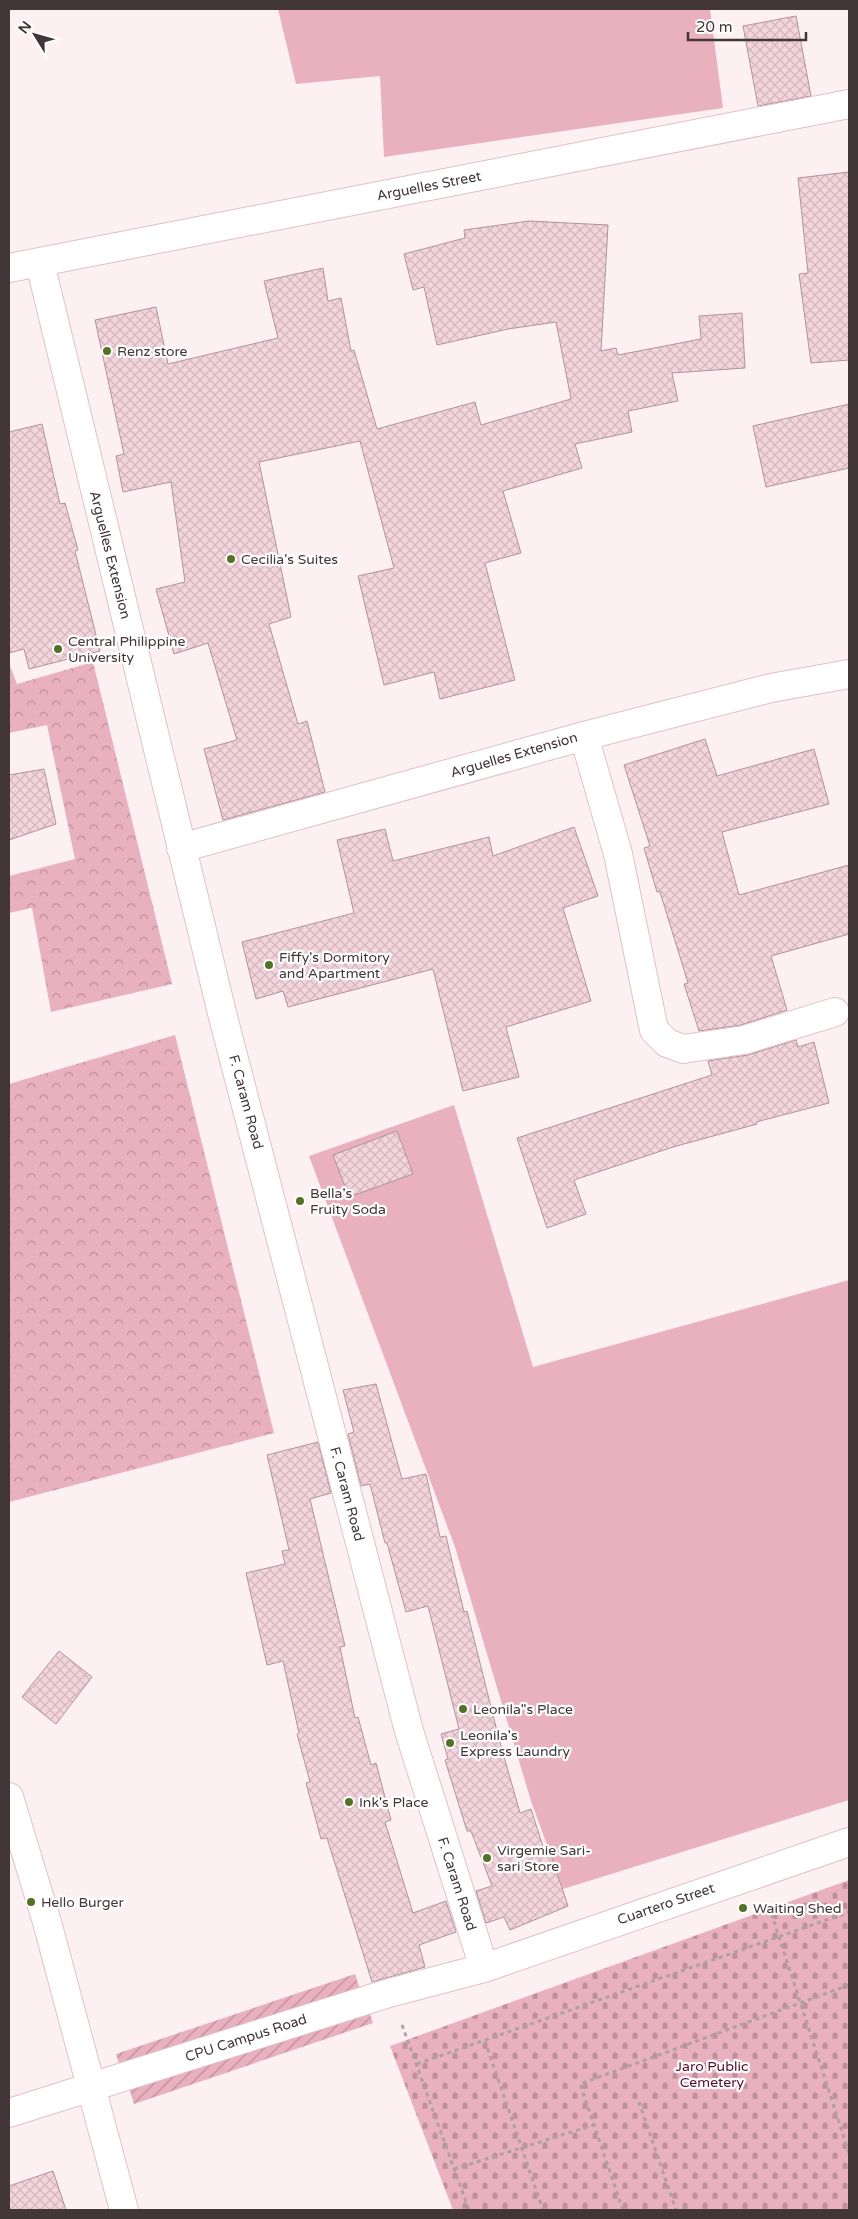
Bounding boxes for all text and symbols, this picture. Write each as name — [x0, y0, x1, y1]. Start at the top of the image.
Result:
north arrow — [10, 10, 60, 60]
scale bar — [688, 10, 806, 42]
text: N — [15, 18, 35, 37]
text: 20 m — [696, 18, 733, 36]
street label: Arguelles Street — [375, 167, 483, 204]
place label: Renz store — [117, 343, 188, 360]
marker: Renz store — [101, 345, 113, 357]
street label: Arguelles Extension — [86, 489, 134, 621]
place label: Cecilia's Suites — [241, 551, 338, 568]
marker: Cecilia's Suites — [225, 553, 237, 565]
place label: Central Philippine University — [68, 633, 185, 666]
marker: Central Philippine University — [52, 643, 64, 655]
street label: Arguelles Extension — [448, 729, 580, 781]
place label: Fiffy's Dormitory and Apartment — [279, 949, 390, 982]
marker: Fiffy's Dormitory and Apartment — [263, 959, 275, 971]
street label: F. Caram Road — [225, 1053, 267, 1151]
place label: Bella's Fruity Soda — [310, 1185, 386, 1218]
marker: Bella's Fruity Soda — [294, 1195, 306, 1207]
street label: F. Caram Road — [326, 1445, 368, 1543]
place label: Leonila"s Place — [473, 1701, 573, 1718]
marker: Leonila"s Place — [457, 1703, 469, 1715]
place label: Leonila's Express Laundry — [460, 1727, 571, 1760]
marker: Leonila's Express Laundry — [444, 1737, 456, 1749]
place label: Ink's Place — [359, 1794, 429, 1811]
marker: Ink's Place — [343, 1796, 355, 1808]
street label: F. Caram Road — [434, 1835, 480, 1933]
place label: Virgemie Sari- sari Store — [497, 1842, 591, 1875]
marker: Virgemie Sari- sari Store — [481, 1852, 493, 1864]
street label: Cuartero Street — [615, 1879, 718, 1929]
place label: Hello Burger — [41, 1894, 124, 1911]
marker: Hello Burger — [25, 1896, 37, 1908]
place label: Waiting Shed — [753, 1900, 842, 1917]
marker: Waiting Shed — [737, 1902, 749, 1914]
street label: CPU Campus Road — [183, 2010, 309, 2066]
park label: Jaro Public Cemetery — [676, 2058, 748, 2091]

